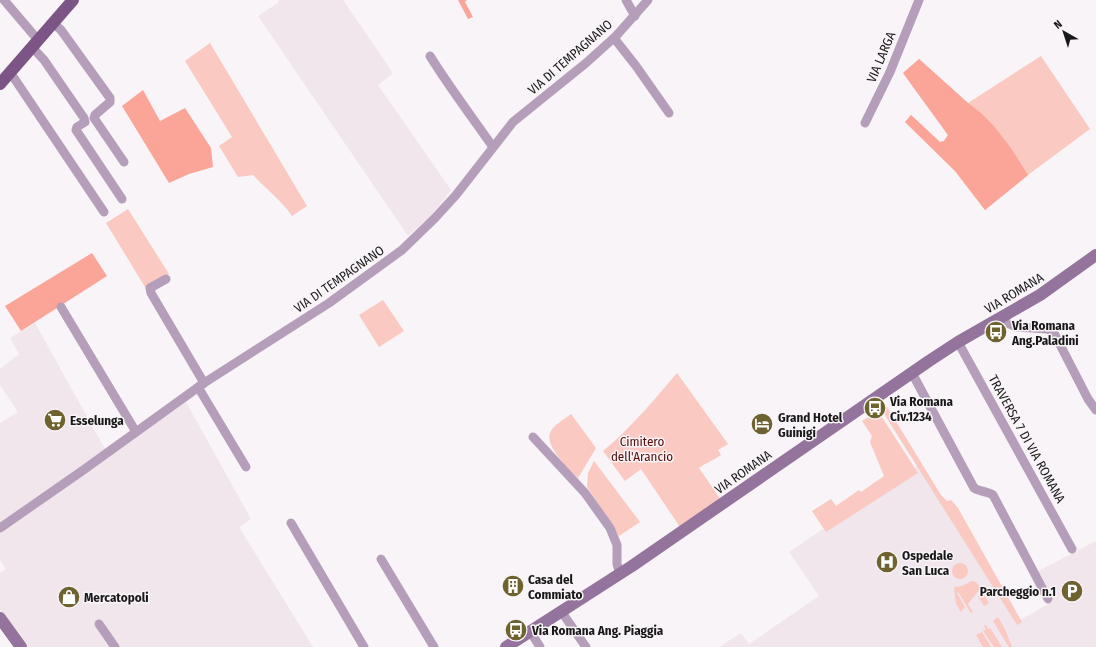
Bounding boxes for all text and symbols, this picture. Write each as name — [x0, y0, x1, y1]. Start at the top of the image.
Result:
north arrow — [1044, 12, 1084, 52]
street label: VIA DI TEMPAGNANO — [525, 16, 615, 98]
text: N — [1051, 17, 1065, 32]
street label: VIA LARGA — [864, 29, 898, 85]
street label: VIA DI TEMPAGNANO — [291, 242, 387, 316]
street label: VIA ROMANA — [982, 270, 1046, 316]
place label: Via Romana Ang.Paladini — [1011, 318, 1079, 348]
bus stop icon: Via Romana Ang.Paladini — [983, 319, 1009, 345]
street label: TRAVERSA 7 DI VIA ROMANA — [986, 372, 1069, 506]
place label: Via Romana Civ.1234 — [889, 394, 954, 424]
bus stop icon: Via Romana Civ.1234 — [862, 395, 888, 421]
supermarket icon: Esselunga — [42, 407, 68, 433]
place label: Grand Hotel Guinigi — [778, 410, 843, 440]
hotel icon: Grand Hotel Guinigi — [749, 411, 775, 437]
place label: Esselunga — [70, 413, 124, 428]
park label: Cimitero dell'Arancio — [611, 434, 673, 464]
street label: VIA ROMANA — [712, 447, 774, 497]
place label: Ospedale San Luca — [902, 548, 953, 578]
hospital icon: Ospedale San Luca — [874, 549, 900, 575]
place label: Casa del Commiato — [528, 572, 583, 602]
building icon: Casa del Commiato — [500, 573, 526, 599]
parking icon: Parcheggio n.1 — [1059, 578, 1085, 604]
shop icon: Mercatopoli — [56, 584, 82, 610]
place label: Parcheggio n.1 — [980, 584, 1056, 599]
place label: Mercatopoli — [84, 590, 149, 605]
bus stop icon: Via Romana Ang. Piaggia — [503, 617, 529, 643]
place label: Via Romana Ang. Piaggia — [531, 623, 664, 638]

